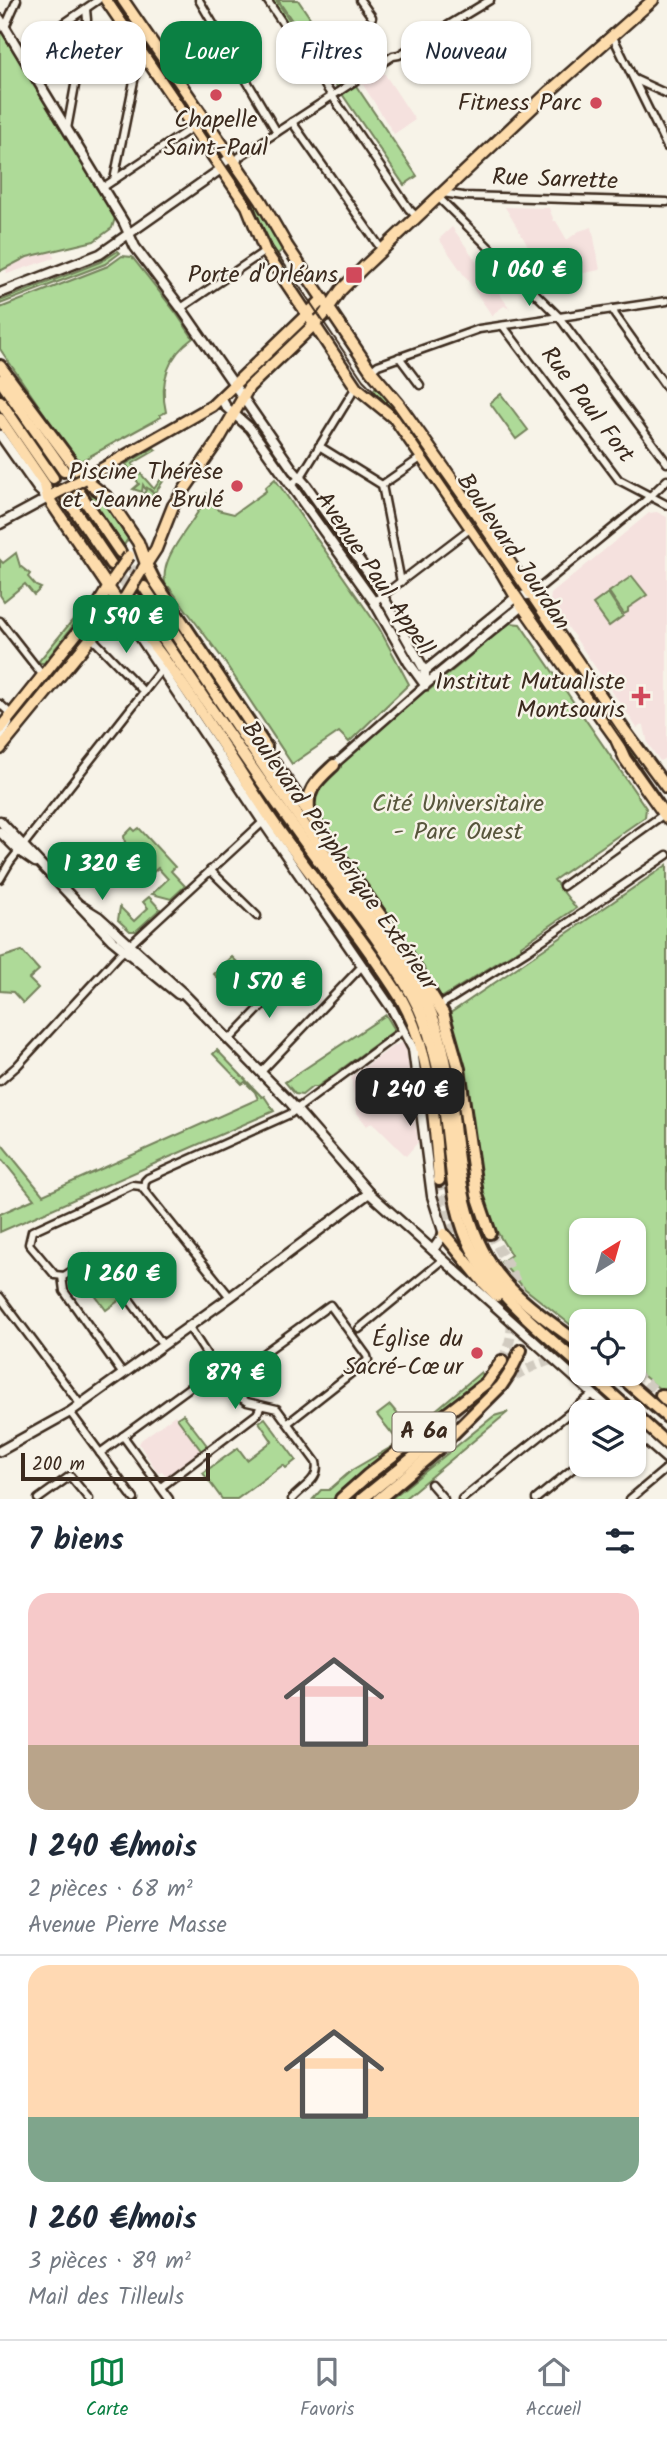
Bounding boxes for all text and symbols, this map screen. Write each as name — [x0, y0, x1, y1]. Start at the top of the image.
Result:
chip: Acheter — [21, 21, 146, 84]
chip: Louer — [160, 21, 262, 84]
chip: Filtres — [276, 21, 387, 84]
chip: Nouveau — [401, 21, 531, 84]
place label: Fitness Parc — [458, 84, 582, 123]
marker: Chapelle Saint-Paul — [208, 87, 224, 103]
marker: Fitness Parc — [588, 95, 604, 111]
place label: Chapelle Saint-Paul — [164, 101, 268, 168]
street label: Rue Sarrette — [491, 158, 619, 202]
pin: 1 060 € — [464, 248, 594, 308]
text: 1 060 € — [491, 253, 567, 289]
place label: Porte d'Orléans — [188, 256, 338, 295]
marker: Porte d'Orléans — [344, 265, 364, 285]
street label: Rue Paul Fort — [530, 338, 645, 472]
place label: Piscine Thérèse et Jeanne Brulé — [63, 453, 224, 520]
street label: Boulevard Jourdan — [446, 465, 580, 639]
marker: Piscine Thérèse et Jeanne Brulé — [229, 478, 245, 494]
street label: Avenue Paul Appell — [304, 484, 444, 664]
pin: 1 590 € — [61, 596, 191, 655]
text: 1 590 € — [89, 600, 163, 636]
place label: Institut Mutualiste Montsouris — [435, 663, 625, 730]
marker: Institut Mutualiste Montsouris — [631, 686, 651, 706]
street label: Boulevard Périphérique Extérieur — [231, 713, 449, 1001]
park label: Cité Universitaire - Parc Ouest — [372, 785, 544, 852]
pin: 1 320 € — [37, 842, 167, 902]
text: 1 320 € — [63, 847, 141, 883]
pin: 1 570 € — [204, 960, 334, 1020]
text: 1 570 € — [232, 965, 306, 1001]
pin: 1 240 € — [345, 1068, 475, 1128]
text: 1 240 € — [372, 1073, 448, 1109]
north arrow — [569, 1218, 646, 1295]
map controls — [569, 1218, 646, 1477]
pin: 1 260 € — [57, 1252, 187, 1312]
text: 1 260 € — [84, 1257, 160, 1293]
button: locate — [569, 1309, 646, 1386]
place label: Église du Sacré-Cœur — [343, 1320, 465, 1387]
marker: Église du Sacré-Cœur — [469, 1345, 485, 1361]
pin: 879 € — [186, 1352, 284, 1411]
text: 879 € — [205, 1356, 265, 1392]
button: layers — [569, 1400, 646, 1477]
road number: A 6a — [392, 1413, 456, 1452]
scale bar — [21, 1450, 210, 1482]
text: 200 m — [32, 1450, 85, 1480]
text: 7 biens — [28, 1517, 124, 1565]
icon: filters — [601, 1522, 639, 1560]
icon: home — [271, 1639, 397, 1765]
text: 1 240 €/mois — [28, 1824, 197, 1872]
text: 2 pièces · 68 m² — [28, 1872, 193, 1908]
text: Avenue Pierre Masse — [28, 1908, 227, 1944]
icon: home — [271, 2011, 397, 2137]
text: 1 260 €/mois — [28, 2196, 197, 2244]
text: 3 pièces · 89 m² — [28, 2244, 191, 2280]
text: Mail des Tilleuls — [28, 2280, 184, 2316]
tab: Carte — [86, 2353, 128, 2425]
tab: Favoris — [300, 2353, 354, 2425]
tab: Accueil — [526, 2353, 581, 2425]

